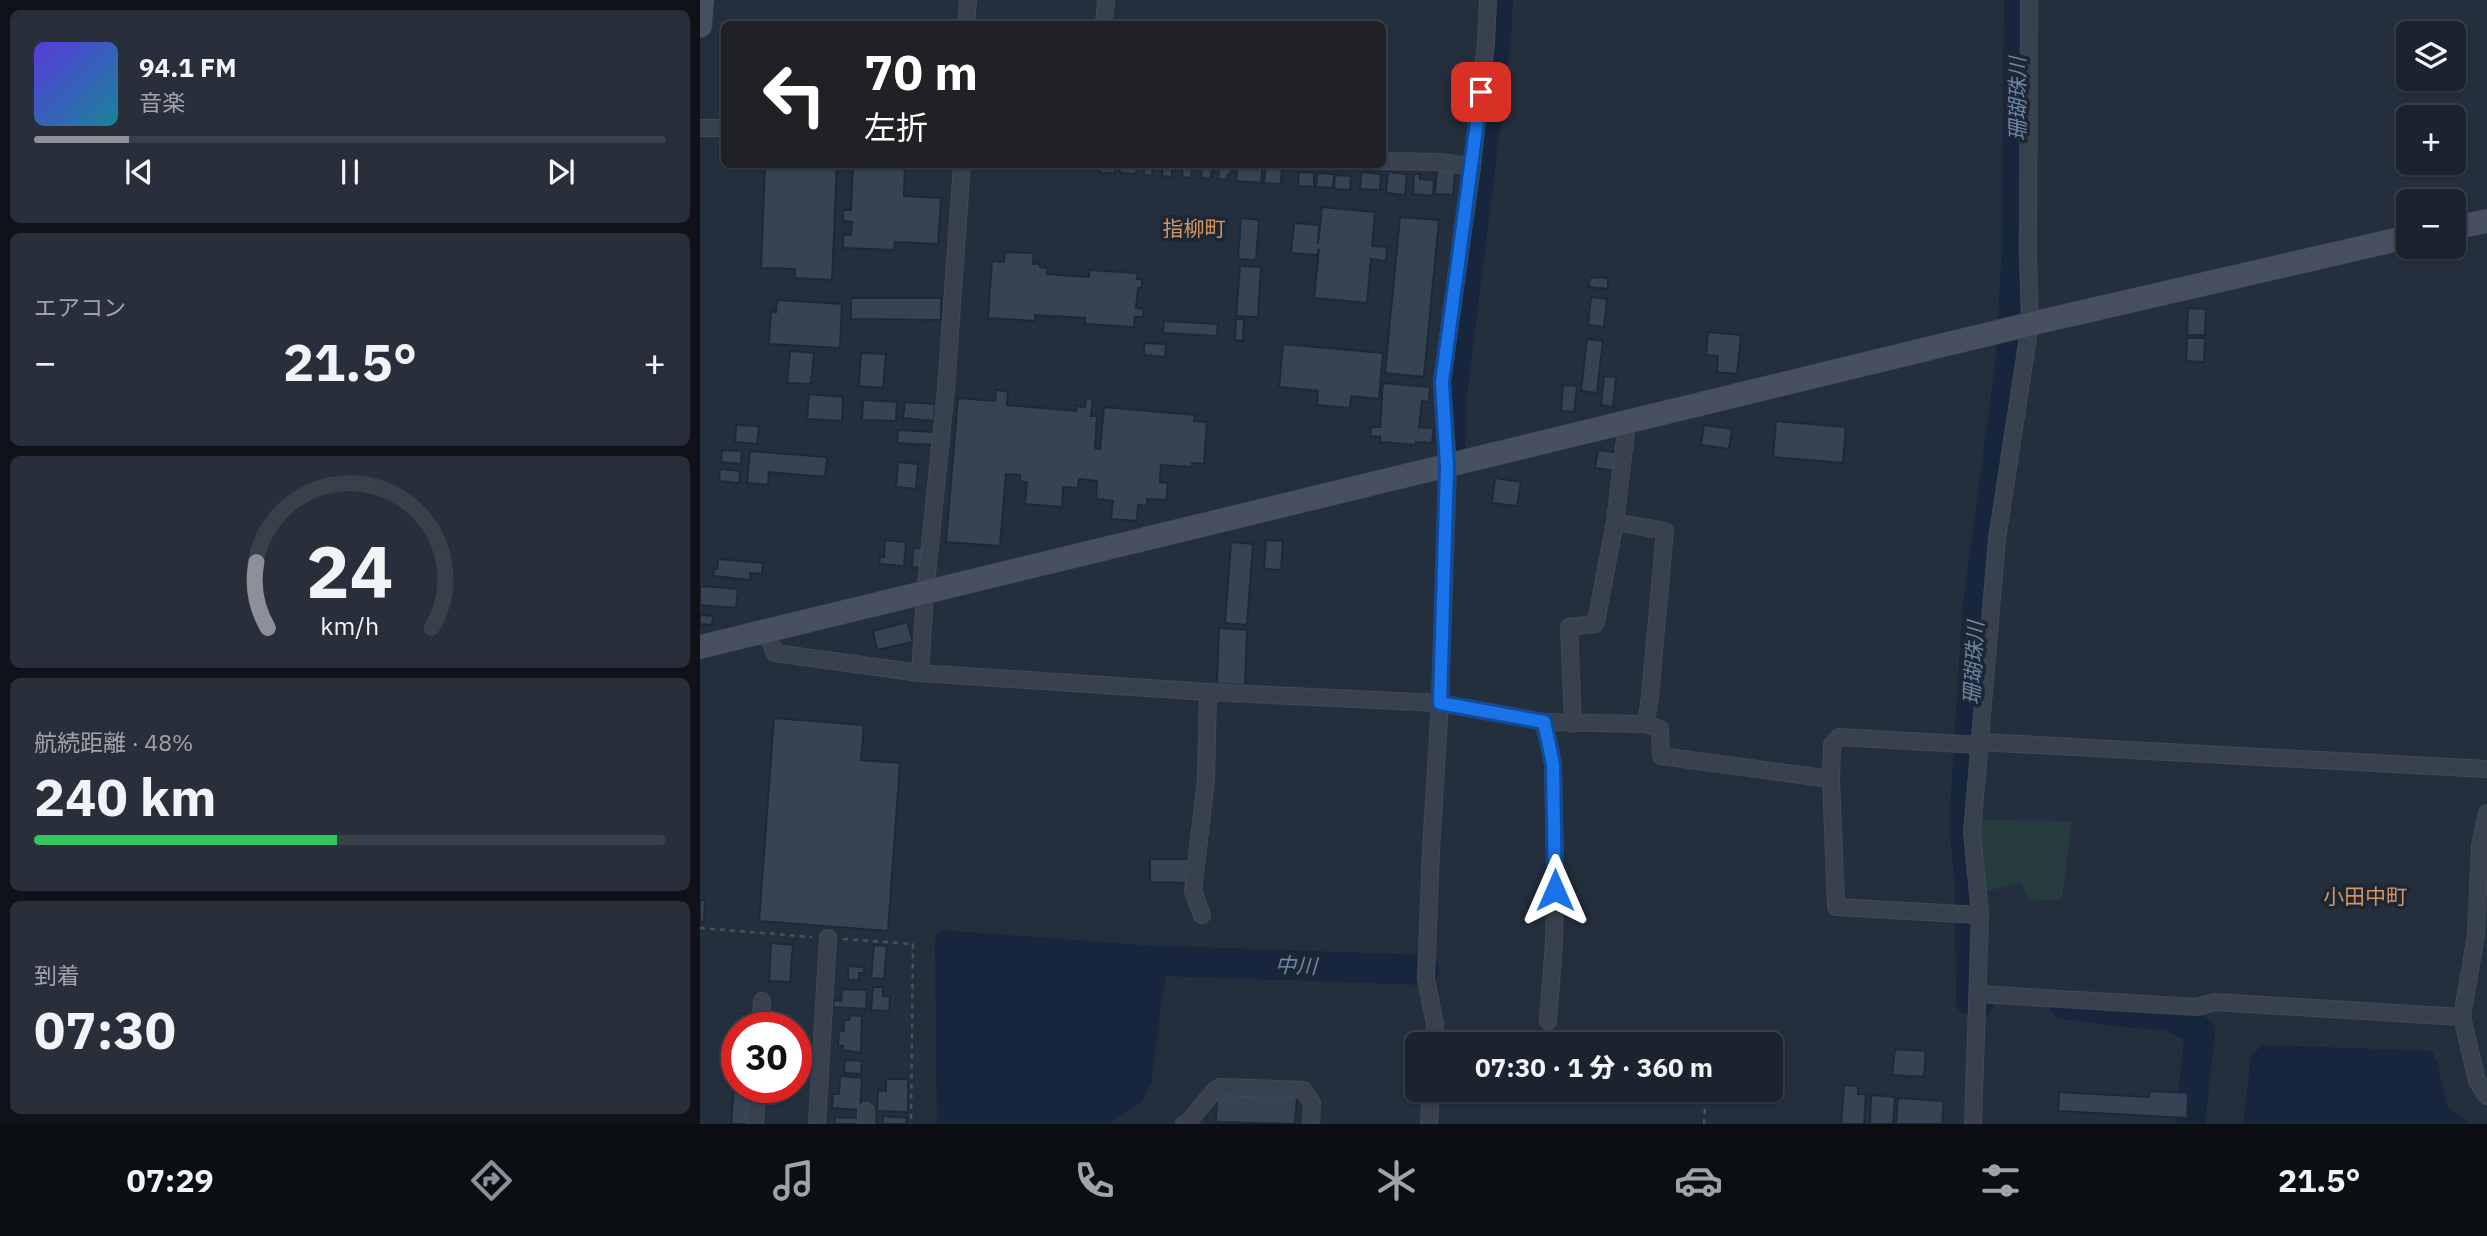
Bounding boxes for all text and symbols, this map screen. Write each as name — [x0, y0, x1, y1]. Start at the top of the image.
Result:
map controls — [2396, 21, 2466, 259]
button: layers — [2396, 21, 2466, 91]
text: 70 m — [864, 40, 978, 103]
icon: left — [749, 49, 840, 140]
text: 94.1 FM — [139, 50, 237, 84]
water label: 珊瑚珠川 — [2003, 55, 2031, 141]
pin — [1451, 62, 1511, 122]
icon: arrive — [1462, 73, 1500, 111]
text: 音楽 — [139, 87, 185, 117]
button: + — [2396, 105, 2466, 175]
text: 左折 — [864, 106, 928, 148]
icon: previous — [120, 153, 158, 191]
icon: pause — [331, 153, 369, 191]
icon: next — [542, 153, 580, 191]
button: − — [2396, 189, 2466, 259]
district label: 指柳町 — [1163, 214, 1226, 242]
text: エアコン — [34, 292, 126, 322]
text: 21.5° — [283, 328, 417, 395]
text: − — [34, 337, 57, 386]
text: + — [643, 337, 666, 386]
text: 24 — [306, 523, 394, 618]
text: km/h — [321, 609, 379, 642]
water label: 珊瑚珠川 — [1957, 618, 1989, 706]
text: 航続距離 · 48% — [34, 727, 193, 757]
text: 240 km — [34, 763, 216, 830]
position arrow — [1518, 853, 1592, 927]
district label: 小田中町 — [2323, 882, 2407, 910]
water label: 中川 — [1275, 950, 1320, 980]
text: 到着 — [34, 960, 80, 990]
text: 07:30 — [34, 996, 176, 1063]
speed limit sign: 30 — [721, 1012, 812, 1103]
text: 07:30 · 1 分 · 360 m — [1475, 1050, 1713, 1084]
icon: directions — [467, 1156, 516, 1205]
icon: music — [769, 1156, 818, 1205]
icon: phone — [1070, 1156, 1119, 1205]
icon: climate — [1372, 1156, 1421, 1205]
icon: car — [1674, 1156, 1723, 1205]
icon: filters — [1976, 1156, 2025, 1205]
text: 07:29 — [126, 1159, 214, 1201]
text: 21.5° — [2278, 1159, 2361, 1201]

